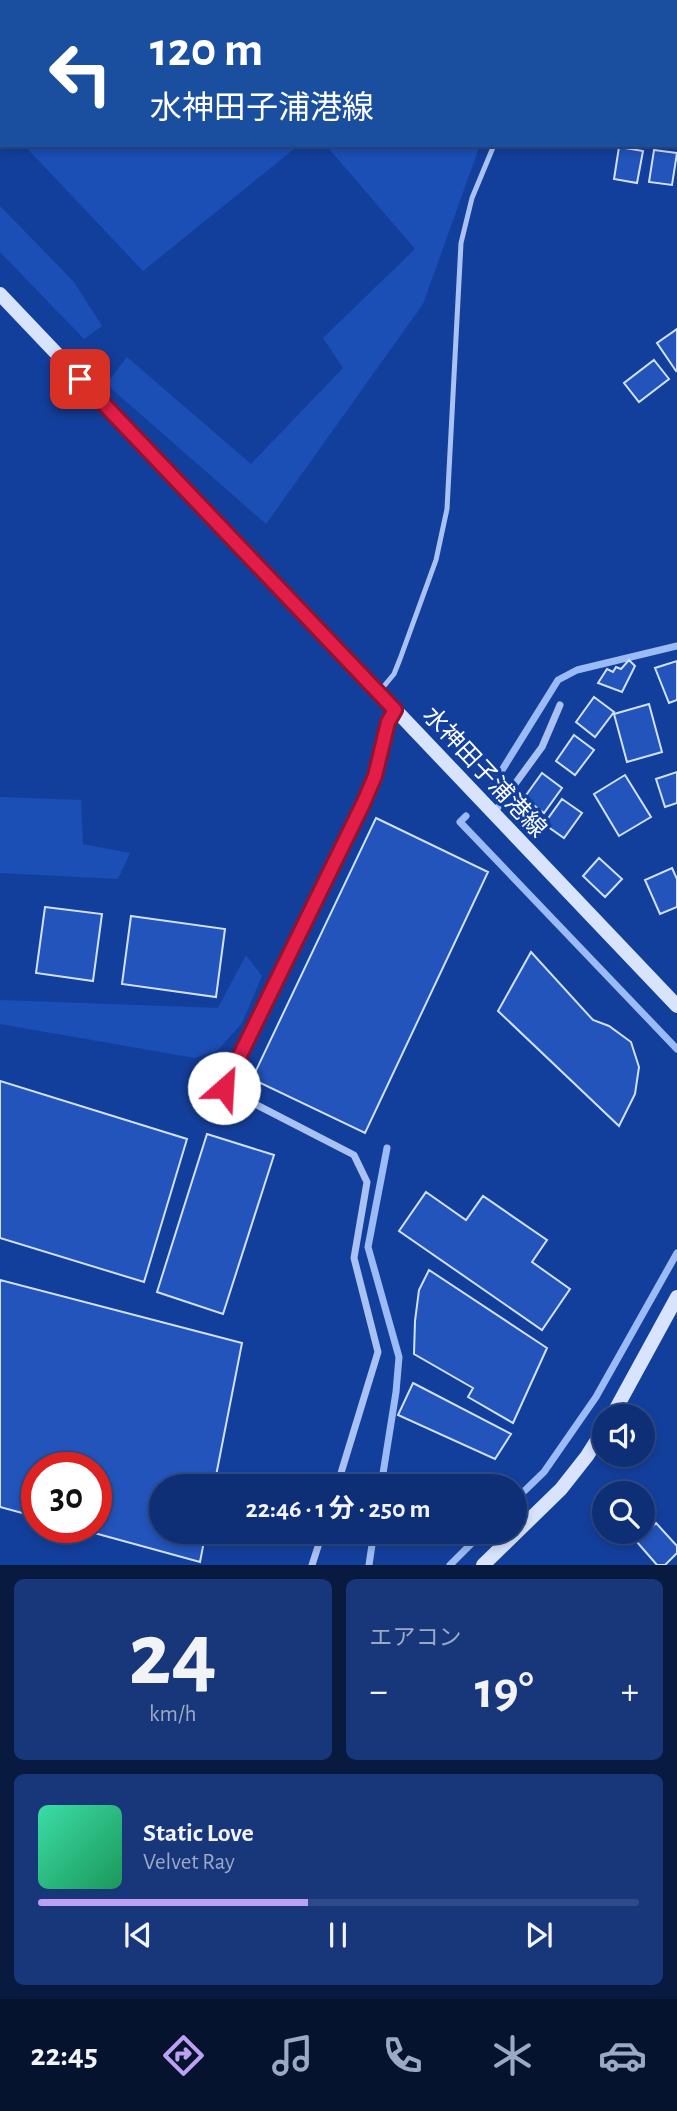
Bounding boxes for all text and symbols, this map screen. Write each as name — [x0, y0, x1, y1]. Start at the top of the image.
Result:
text: 120 m — [150, 26, 263, 75]
icon: left — [35, 28, 126, 119]
text: 水神田子浦港線 — [150, 92, 374, 124]
pin — [50, 349, 110, 409]
icon: arrive — [61, 360, 99, 398]
street label: 水神田子浦港線 — [418, 702, 552, 842]
position arrow — [187, 1051, 261, 1125]
map controls — [592, 1404, 655, 1544]
button: sound — [592, 1404, 655, 1467]
speed limit sign: 30 — [21, 1452, 112, 1543]
button: search — [592, 1481, 655, 1544]
text: 22:46 · 1 分 · 250 m — [246, 1496, 430, 1522]
text: 24 — [128, 1610, 217, 1701]
text: エアコン — [370, 1627, 462, 1650]
text: 19° — [475, 1665, 534, 1717]
text: − — [370, 1673, 388, 1711]
text: + — [621, 1673, 639, 1711]
text: km/h — [149, 1703, 196, 1726]
text: Static Love — [143, 1820, 254, 1846]
text: Velvet Ray — [143, 1851, 235, 1874]
icon: previous — [119, 1916, 157, 1954]
icon: pause — [319, 1916, 357, 1954]
icon: next — [520, 1916, 558, 1954]
icon: directions — [159, 2031, 208, 2080]
icon: music — [268, 2031, 317, 2080]
icon: phone — [378, 2031, 427, 2080]
icon: climate — [488, 2031, 537, 2080]
icon: car — [598, 2031, 647, 2080]
text: 22:45 — [30, 2039, 98, 2071]

